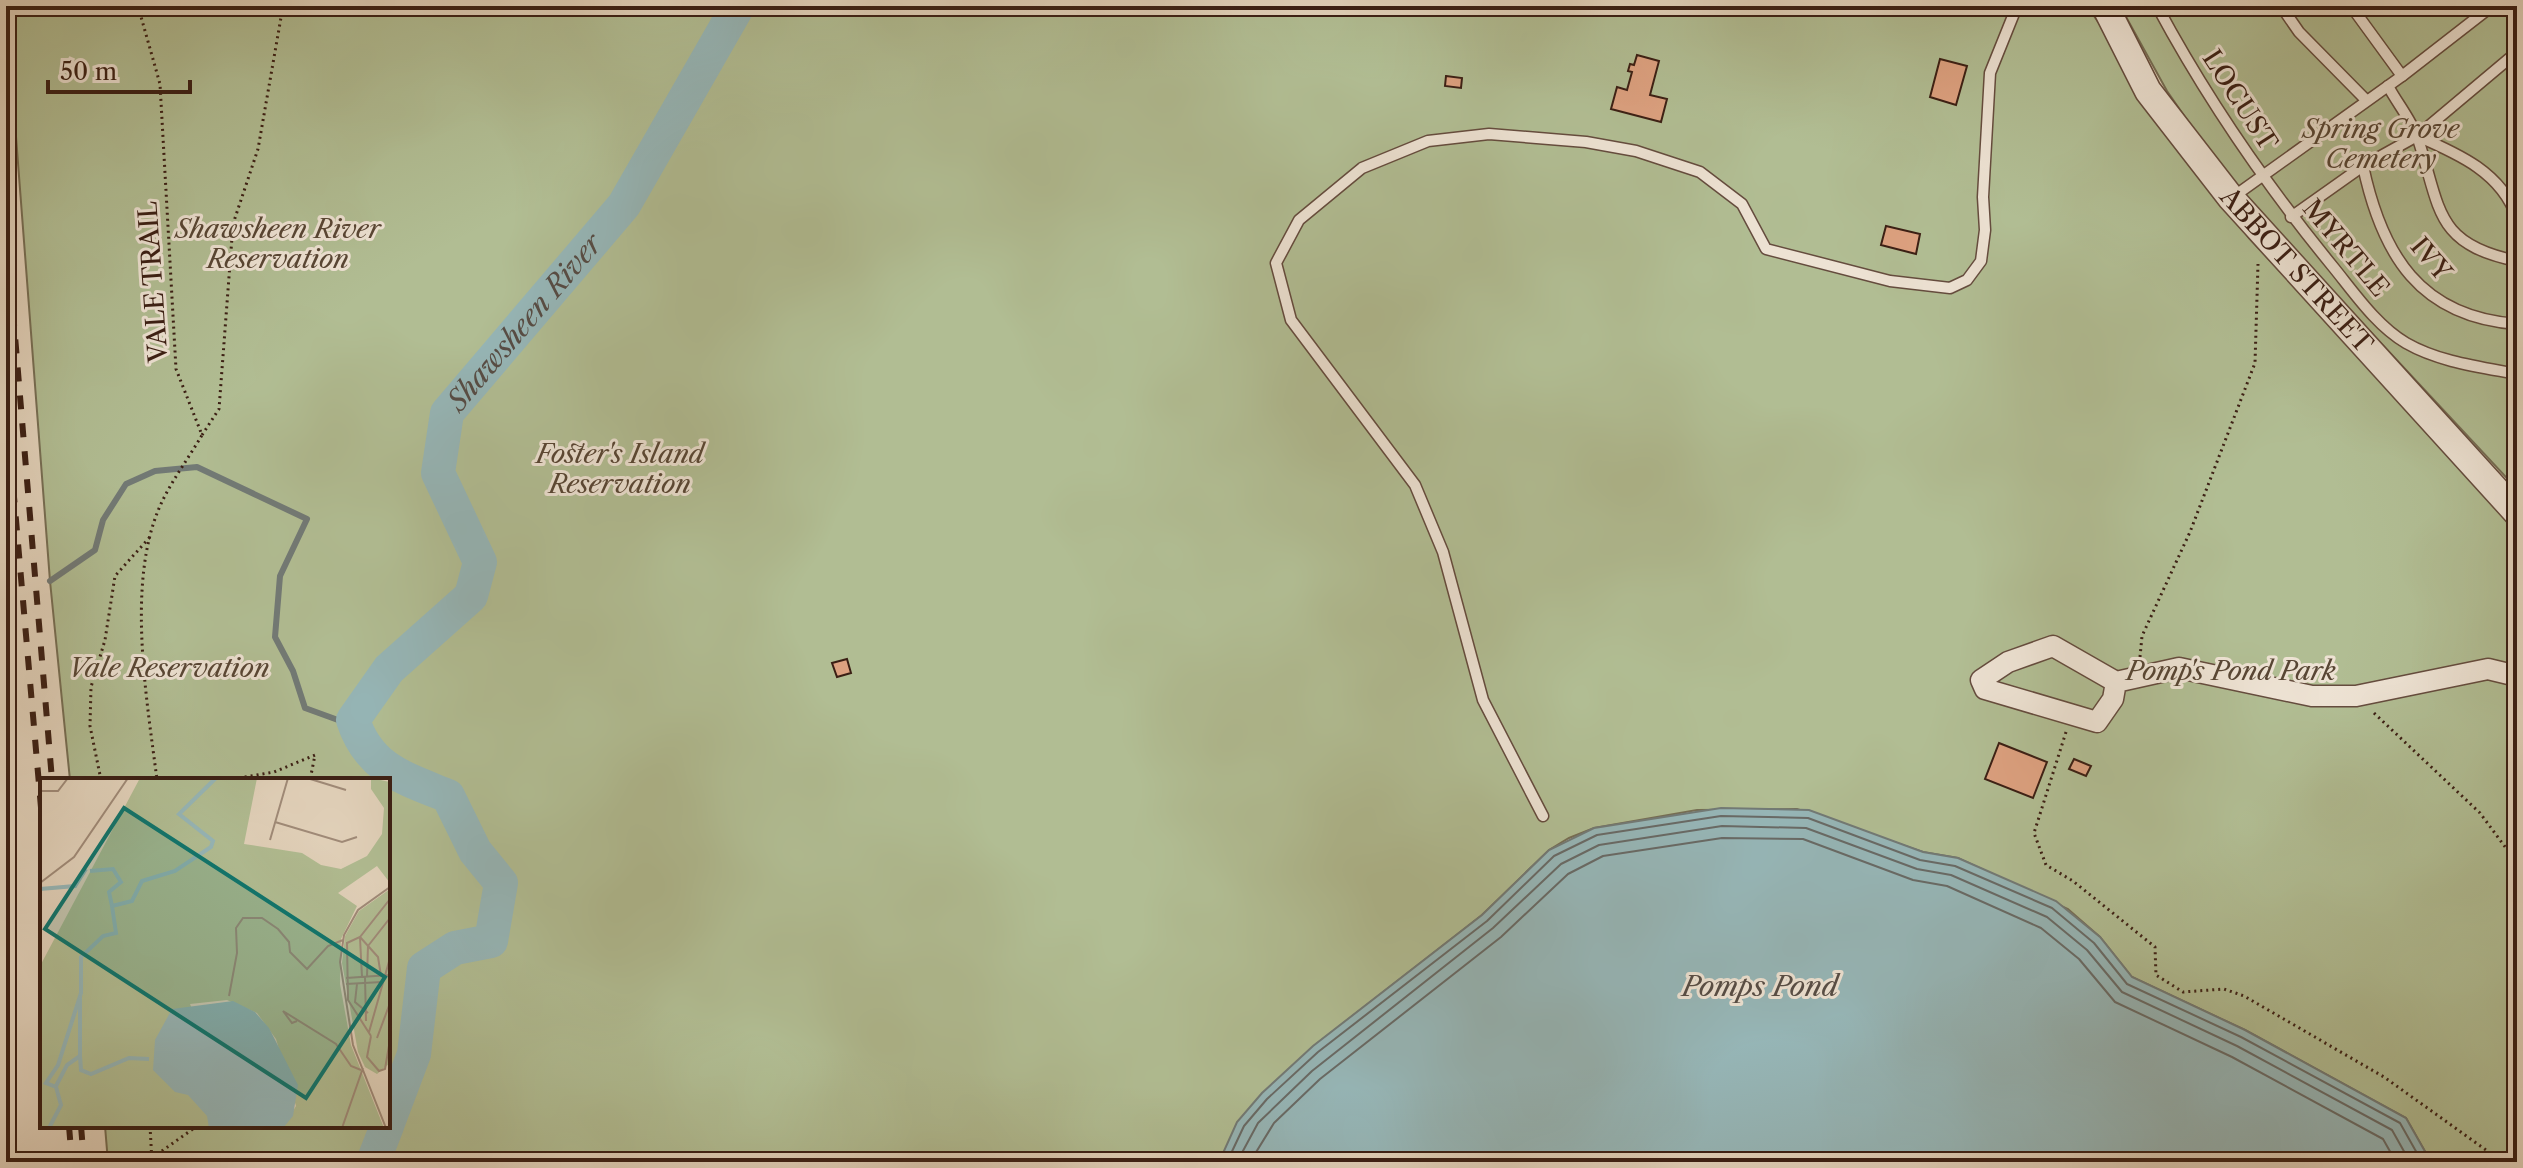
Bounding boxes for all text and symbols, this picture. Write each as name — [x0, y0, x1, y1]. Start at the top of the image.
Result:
scale bar — [48, 44, 190, 94]
street label: LOCUST — [2196, 44, 2285, 157]
text: 50 m — [60, 57, 117, 86]
park label: Spring Grove Cemetery — [2301, 113, 2461, 175]
street label: ABBOT STREET — [2213, 180, 2380, 360]
street label: MYRTLE — [2296, 193, 2396, 303]
street label: VALE TRAIL — [131, 200, 175, 365]
park label: Shawsheen River Reservation — [173, 213, 383, 275]
water label: Shawsheen River — [438, 225, 610, 419]
street label: IVY — [2404, 231, 2459, 288]
park label: Foster's Island Reservation — [534, 438, 707, 500]
park label: Vale Reservation — [68, 652, 270, 684]
park label: Pomp's Pond Park — [2124, 655, 2336, 687]
inset map — [40, 778, 390, 1128]
water label: Pomps Pond — [1680, 969, 1841, 1003]

